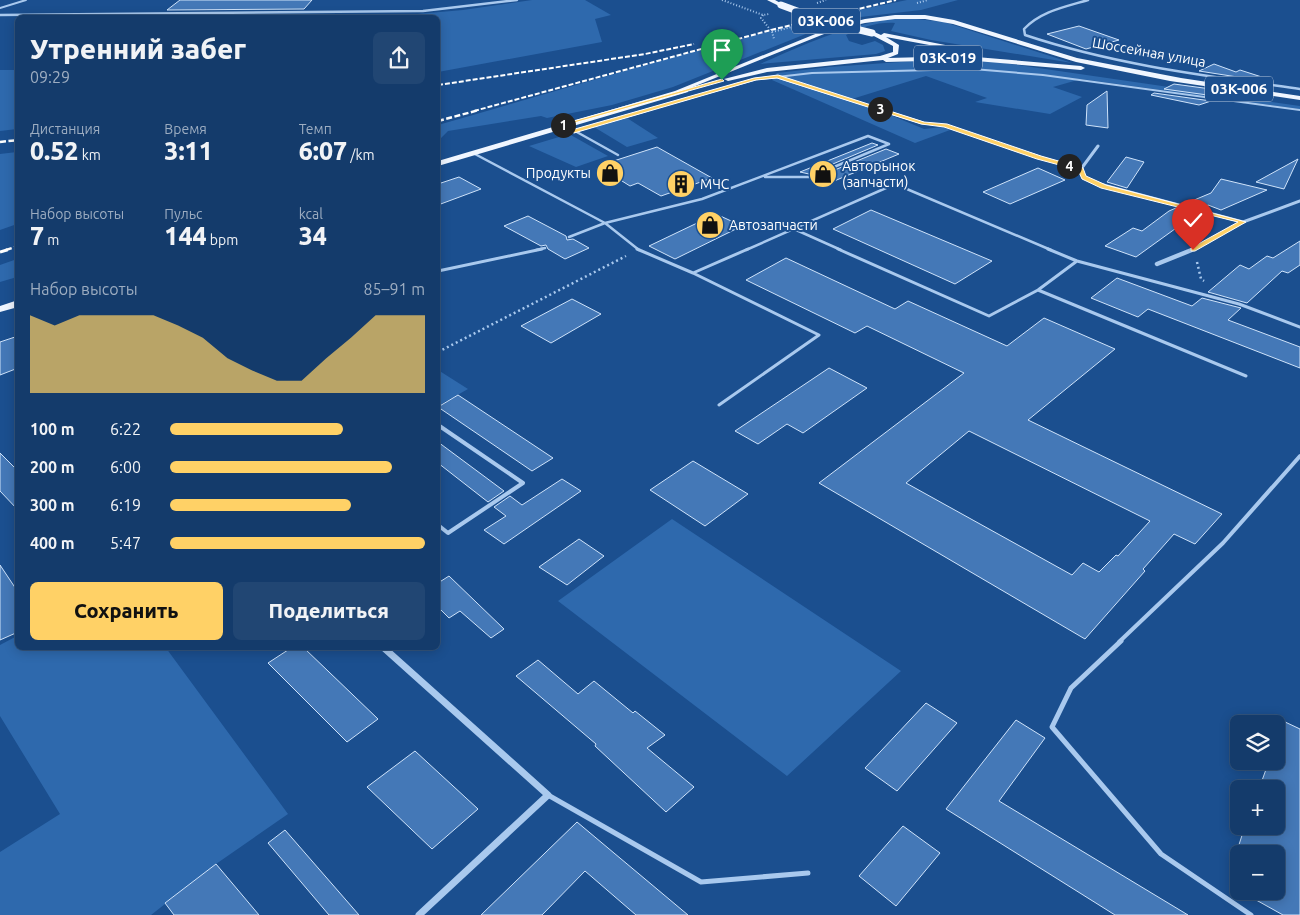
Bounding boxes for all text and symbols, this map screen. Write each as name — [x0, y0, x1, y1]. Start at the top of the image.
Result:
road number: 03К-006 — [792, 8, 860, 34]
pin — [701, 29, 743, 80]
button: share — [373, 32, 425, 84]
text: Утренний забег — [30, 33, 246, 64]
street label: Шоссейная улица — [1091, 34, 1207, 70]
icon: arrive — [708, 36, 736, 64]
road number: 03К-019 — [914, 46, 982, 70]
text: 09:29 — [30, 68, 70, 86]
road number: 03К-006 — [1205, 76, 1273, 102]
pin: 3 — [868, 96, 892, 122]
text: 3 — [877, 101, 884, 117]
pin: 1 — [550, 112, 576, 138]
text: 1 — [560, 117, 567, 133]
text: Дистанция — [30, 121, 100, 137]
text: Время — [164, 121, 207, 137]
text: Темп — [299, 121, 332, 137]
text: 0.52 — [30, 137, 78, 165]
text: 3:11 — [164, 137, 213, 165]
text: 6:07 — [299, 137, 347, 165]
text: km — [78, 147, 101, 163]
text: /km — [347, 147, 375, 163]
pin: 4 — [1056, 154, 1082, 178]
shop icon: Продукты — [595, 158, 625, 188]
place label: Авторынок (запчасти) — [842, 158, 915, 190]
text: 4 — [1066, 158, 1073, 174]
shop icon: Авторынок (запчасти) — [808, 159, 838, 189]
place label: Продукты — [526, 165, 591, 181]
building icon: МЧС — [666, 169, 696, 199]
place label: МЧС — [700, 176, 730, 192]
pin — [1172, 199, 1214, 250]
text: Набор высоты — [30, 206, 124, 222]
text: Пульс — [164, 206, 202, 222]
text: kcal — [299, 206, 323, 222]
icon: check — [1179, 206, 1207, 234]
shop icon: Автозапчасти — [695, 210, 725, 240]
place label: Автозапчасти — [729, 217, 818, 233]
text: 7 — [30, 222, 44, 250]
text: 144 — [164, 222, 207, 250]
text: 34 — [299, 222, 327, 250]
text: m — [44, 232, 59, 248]
text: bpm — [207, 232, 238, 248]
text: Набор высоты — [30, 280, 138, 298]
text: 85–91 m — [363, 280, 425, 298]
text: 100 m — [30, 420, 75, 438]
text: 6:22 — [110, 420, 141, 438]
text: 200 m — [30, 458, 75, 476]
text: 6:00 — [110, 458, 141, 476]
text: 300 m — [30, 496, 75, 514]
text: 6:19 — [110, 496, 141, 514]
text: 400 m — [30, 534, 75, 552]
text: 5:47 — [110, 534, 141, 552]
button: Сохранить — [30, 582, 223, 640]
button: Поделиться — [233, 582, 425, 640]
map controls — [1230, 715, 1285, 900]
button: layers — [1230, 715, 1285, 770]
button: + — [1230, 780, 1285, 835]
button: − — [1230, 845, 1285, 900]

